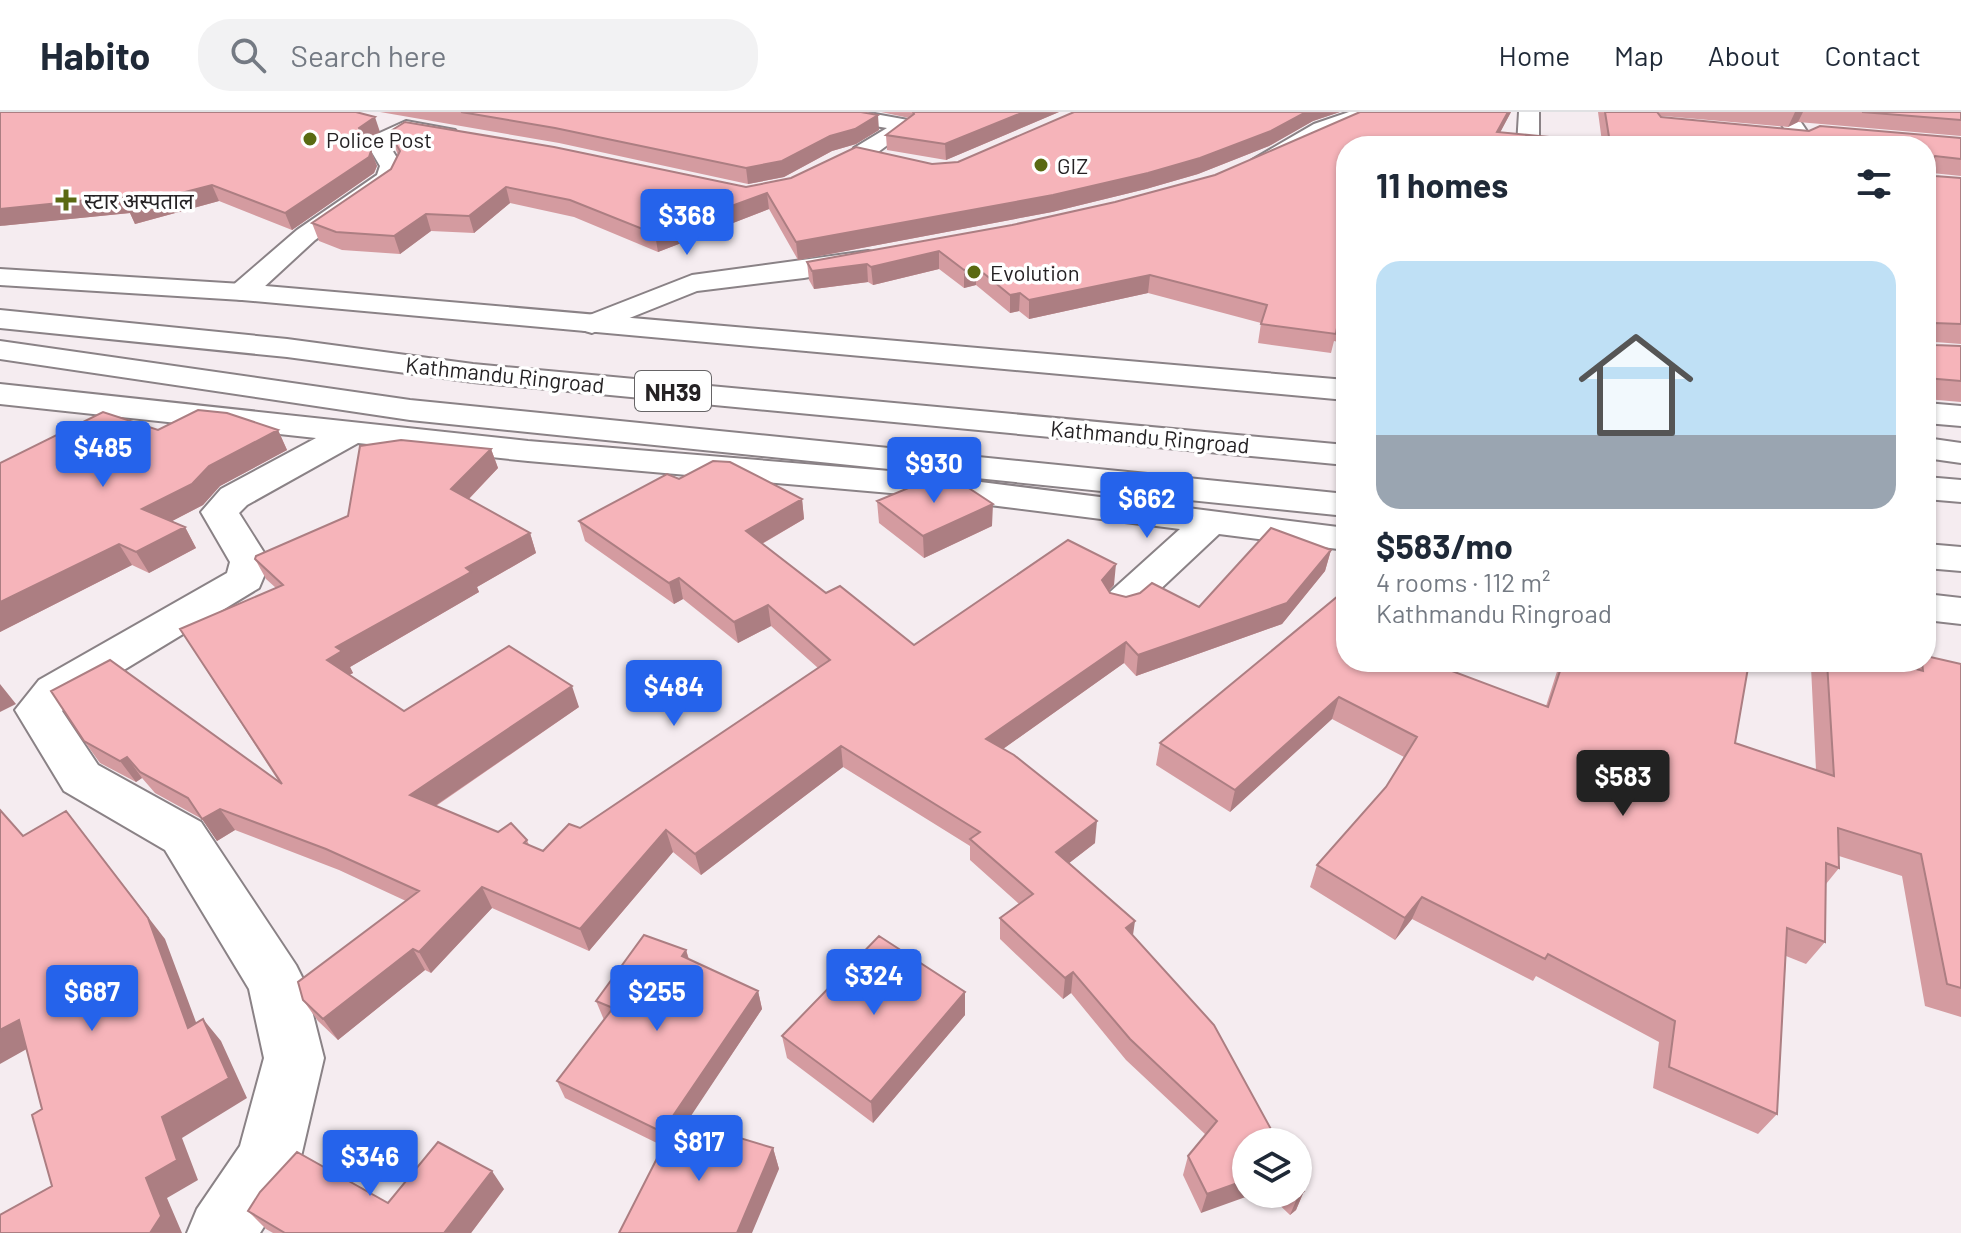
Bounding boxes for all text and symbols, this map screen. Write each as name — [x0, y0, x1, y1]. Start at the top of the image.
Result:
search box — [198, 19, 758, 91]
text: Habito — [40, 32, 150, 78]
icon: search — [226, 33, 270, 77]
text: Search here — [290, 37, 446, 73]
text: Home — [1499, 38, 1570, 72]
text: Map — [1614, 38, 1664, 72]
text: About — [1708, 38, 1780, 72]
text: Contact — [1824, 38, 1921, 72]
place label: Police Post — [326, 126, 432, 152]
marker: Police Post — [301, 130, 319, 148]
place label: GIZ — [1057, 152, 1088, 178]
marker: GIZ — [1032, 156, 1050, 174]
icon: filters — [1852, 162, 1896, 206]
text: 11 homes — [1376, 164, 1508, 205]
place label: स्टार अस्पताल — [84, 187, 195, 213]
marker: स्टार अस्पताल — [55, 189, 77, 211]
pin: $368 — [640, 189, 734, 257]
text: $368 — [659, 199, 715, 230]
place label: Evolution — [990, 259, 1080, 285]
marker: Evolution — [965, 263, 983, 281]
icon: home — [1564, 313, 1708, 457]
street label: Kathmandu Ringroad — [404, 351, 606, 397]
road number: NH39 — [635, 371, 711, 411]
street label: Kathmandu Ringroad — [1049, 414, 1251, 458]
pin: $485 — [56, 421, 150, 489]
text: $485 — [74, 431, 132, 462]
pin: $930 — [887, 437, 981, 505]
text: $930 — [905, 447, 963, 478]
pin: $662 — [1100, 472, 1194, 540]
text: $662 — [1118, 482, 1176, 513]
text: $583/mo — [1376, 525, 1513, 566]
text: 4 rooms · 112 m² — [1376, 566, 1550, 597]
text: Kathmandu Ringroad — [1376, 597, 1612, 628]
pin: $484 — [627, 660, 721, 728]
text: $484 — [644, 670, 704, 701]
pin: $583 — [1576, 750, 1670, 818]
text: $583 — [1595, 760, 1652, 791]
pin: $324 — [827, 949, 921, 1017]
text: $324 — [844, 959, 904, 990]
pin: $687 — [45, 965, 139, 1033]
pin: $255 — [610, 965, 704, 1033]
text: $687 — [64, 975, 120, 1006]
text: $255 — [628, 975, 686, 1006]
pin: $817 — [652, 1115, 746, 1183]
text: $817 — [674, 1125, 724, 1156]
map controls — [1232, 1128, 1312, 1208]
button: layers — [1232, 1128, 1312, 1208]
pin: $346 — [323, 1130, 417, 1198]
text: $346 — [341, 1140, 399, 1171]

